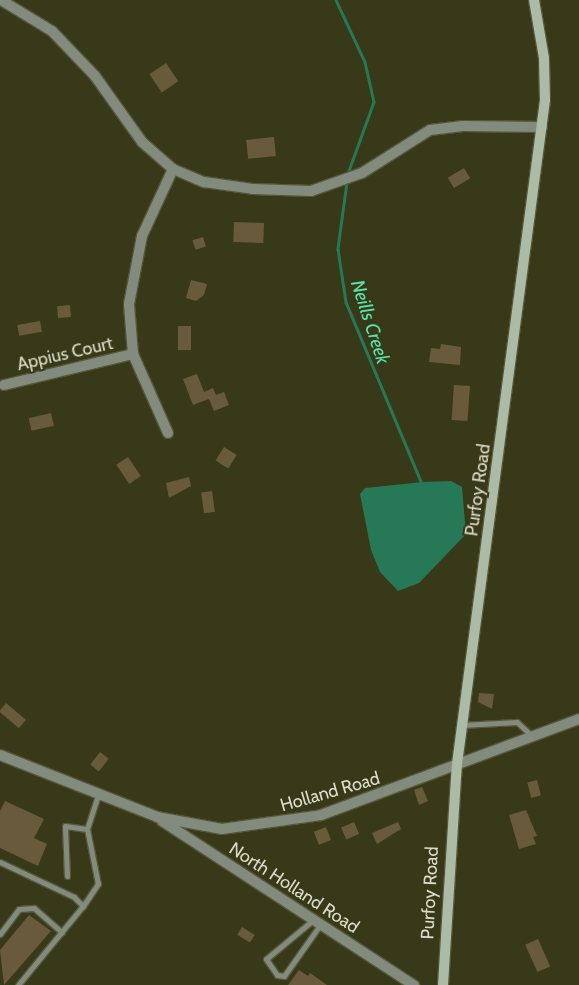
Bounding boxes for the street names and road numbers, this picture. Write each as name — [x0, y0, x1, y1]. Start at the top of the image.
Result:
street label: Appius Court — [15, 332, 115, 376]
street label: Purfoy Road — [461, 442, 495, 538]
street label: Holland Road — [278, 767, 382, 817]
street label: North Holland Road — [225, 838, 363, 938]
street label: Purfoy Road — [417, 846, 443, 940]

